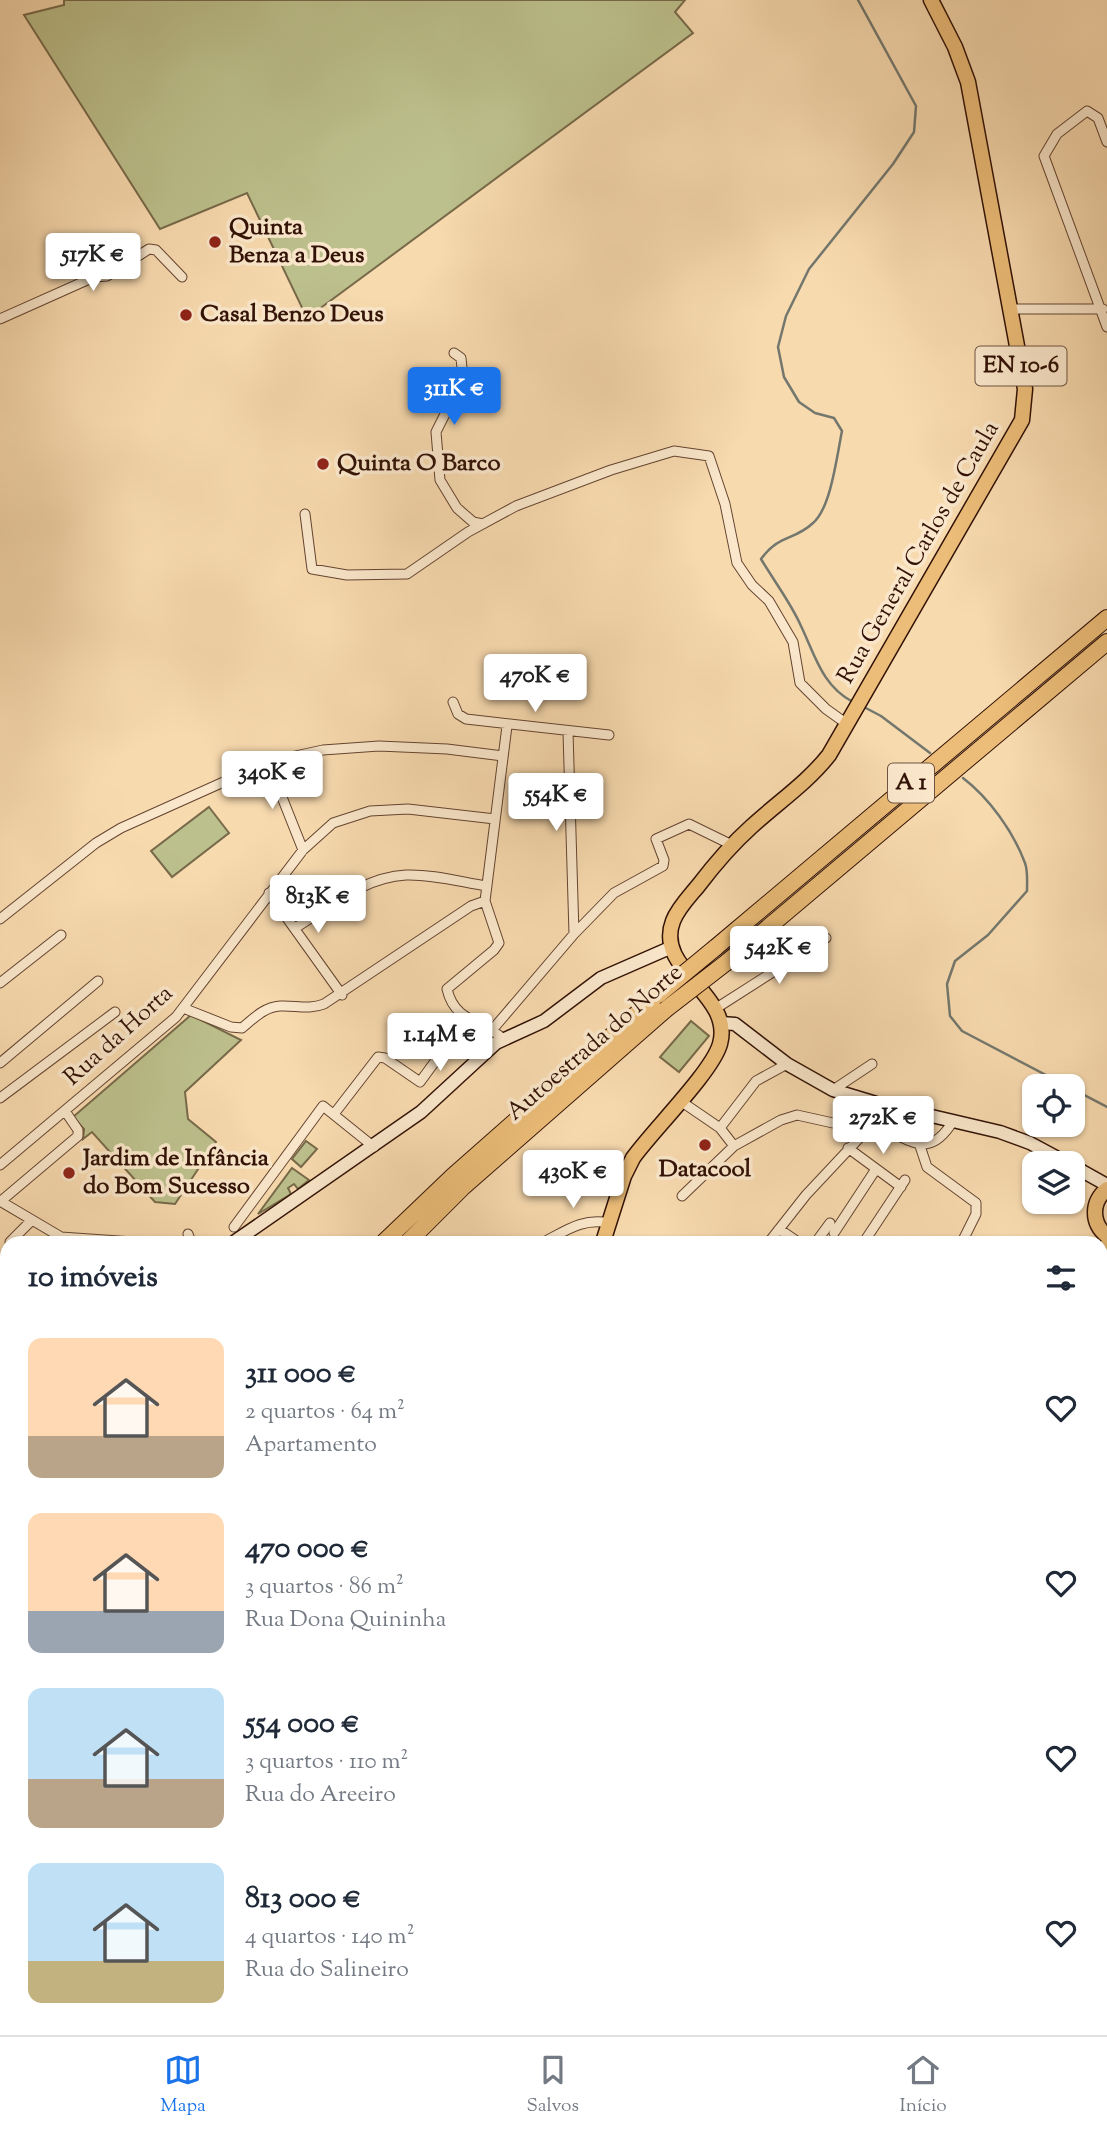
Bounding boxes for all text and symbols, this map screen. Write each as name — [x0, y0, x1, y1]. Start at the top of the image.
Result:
place label: Quinta Benza a Deus — [229, 211, 364, 273]
pin: 517K € — [36, 233, 150, 293]
marker: Quinta Benza a Deus — [207, 234, 223, 250]
text: 517K € — [62, 239, 124, 272]
place label: Casal Benzo Deus — [200, 298, 384, 332]
marker: Casal Benzo Deus — [178, 307, 194, 323]
road number: EN 10-6 — [976, 346, 1066, 386]
pin: 311K € — [397, 368, 511, 427]
text: 311K € — [424, 373, 484, 406]
street label: Rua General Carlos de Caula — [830, 415, 1008, 691]
place label: Quinta O Barco — [337, 447, 501, 481]
marker: Quinta O Barco — [315, 456, 331, 472]
pin: 470K € — [478, 654, 592, 714]
text: 470K € — [500, 660, 570, 693]
pin: 340K € — [215, 752, 329, 811]
text: 340K € — [238, 757, 306, 790]
road number: A 1 — [888, 764, 934, 803]
pin: 554K € — [499, 774, 613, 833]
text: 554K € — [524, 779, 588, 812]
pin: 813K € — [261, 876, 375, 935]
text: 813K € — [286, 881, 350, 914]
pin: 542K € — [722, 926, 836, 986]
text: 542K € — [746, 932, 812, 965]
street label: Autoestrada do Norte — [499, 957, 691, 1129]
street label: Rua da Horta — [57, 978, 181, 1094]
pin: 1.14M € — [375, 1014, 505, 1073]
text: 1.14M € — [403, 1019, 477, 1052]
map controls — [1022, 1074, 1085, 1214]
button: locate — [1022, 1074, 1085, 1137]
pin: 272K € — [826, 1096, 940, 1156]
text: 272K € — [849, 1102, 917, 1135]
marker: Datacool — [697, 1137, 713, 1153]
place label: Jardim de Infância do Bom Sucesso — [81, 1142, 270, 1204]
pin: 430K € — [516, 1150, 630, 1210]
button: layers — [1022, 1151, 1085, 1214]
place label: Datacool — [659, 1153, 752, 1187]
text: 430K € — [539, 1156, 607, 1189]
marker: Jardim de Infância do Bom Sucesso — [61, 1165, 77, 1181]
text: 10 imóveis — [28, 1257, 158, 1300]
icon: filters — [1042, 1259, 1080, 1297]
text: 311 000 € — [245, 1353, 356, 1396]
icon: home — [84, 1366, 168, 1450]
icon: heart — [1042, 1389, 1080, 1427]
text: 2 quartos · 64 m² — [245, 1396, 405, 1429]
text: Apartamento — [245, 1429, 377, 1462]
text: 470 000 € — [245, 1528, 369, 1571]
icon: home — [84, 1541, 168, 1625]
icon: heart — [1042, 1564, 1080, 1602]
text: 3 quartos · 86 m² — [245, 1571, 404, 1604]
text: Rua Dona Quininha — [245, 1604, 446, 1637]
text: 554 000 € — [245, 1703, 360, 1746]
icon: home — [84, 1716, 168, 1800]
icon: heart — [1042, 1739, 1080, 1777]
text: 3 quartos · 110 m² — [245, 1746, 408, 1779]
text: Rua do Areeiro — [245, 1779, 396, 1812]
text: 813 000 € — [245, 1878, 361, 1921]
icon: home — [84, 1891, 168, 1975]
icon: heart — [1042, 1914, 1080, 1952]
text: 4 quartos · 140 m² — [245, 1921, 414, 1954]
text: Rua do Salineiro — [245, 1954, 409, 1987]
tab: Mapa — [160, 2051, 206, 2120]
tab: Salvos — [526, 2051, 579, 2120]
tab: Início — [900, 2051, 947, 2120]

